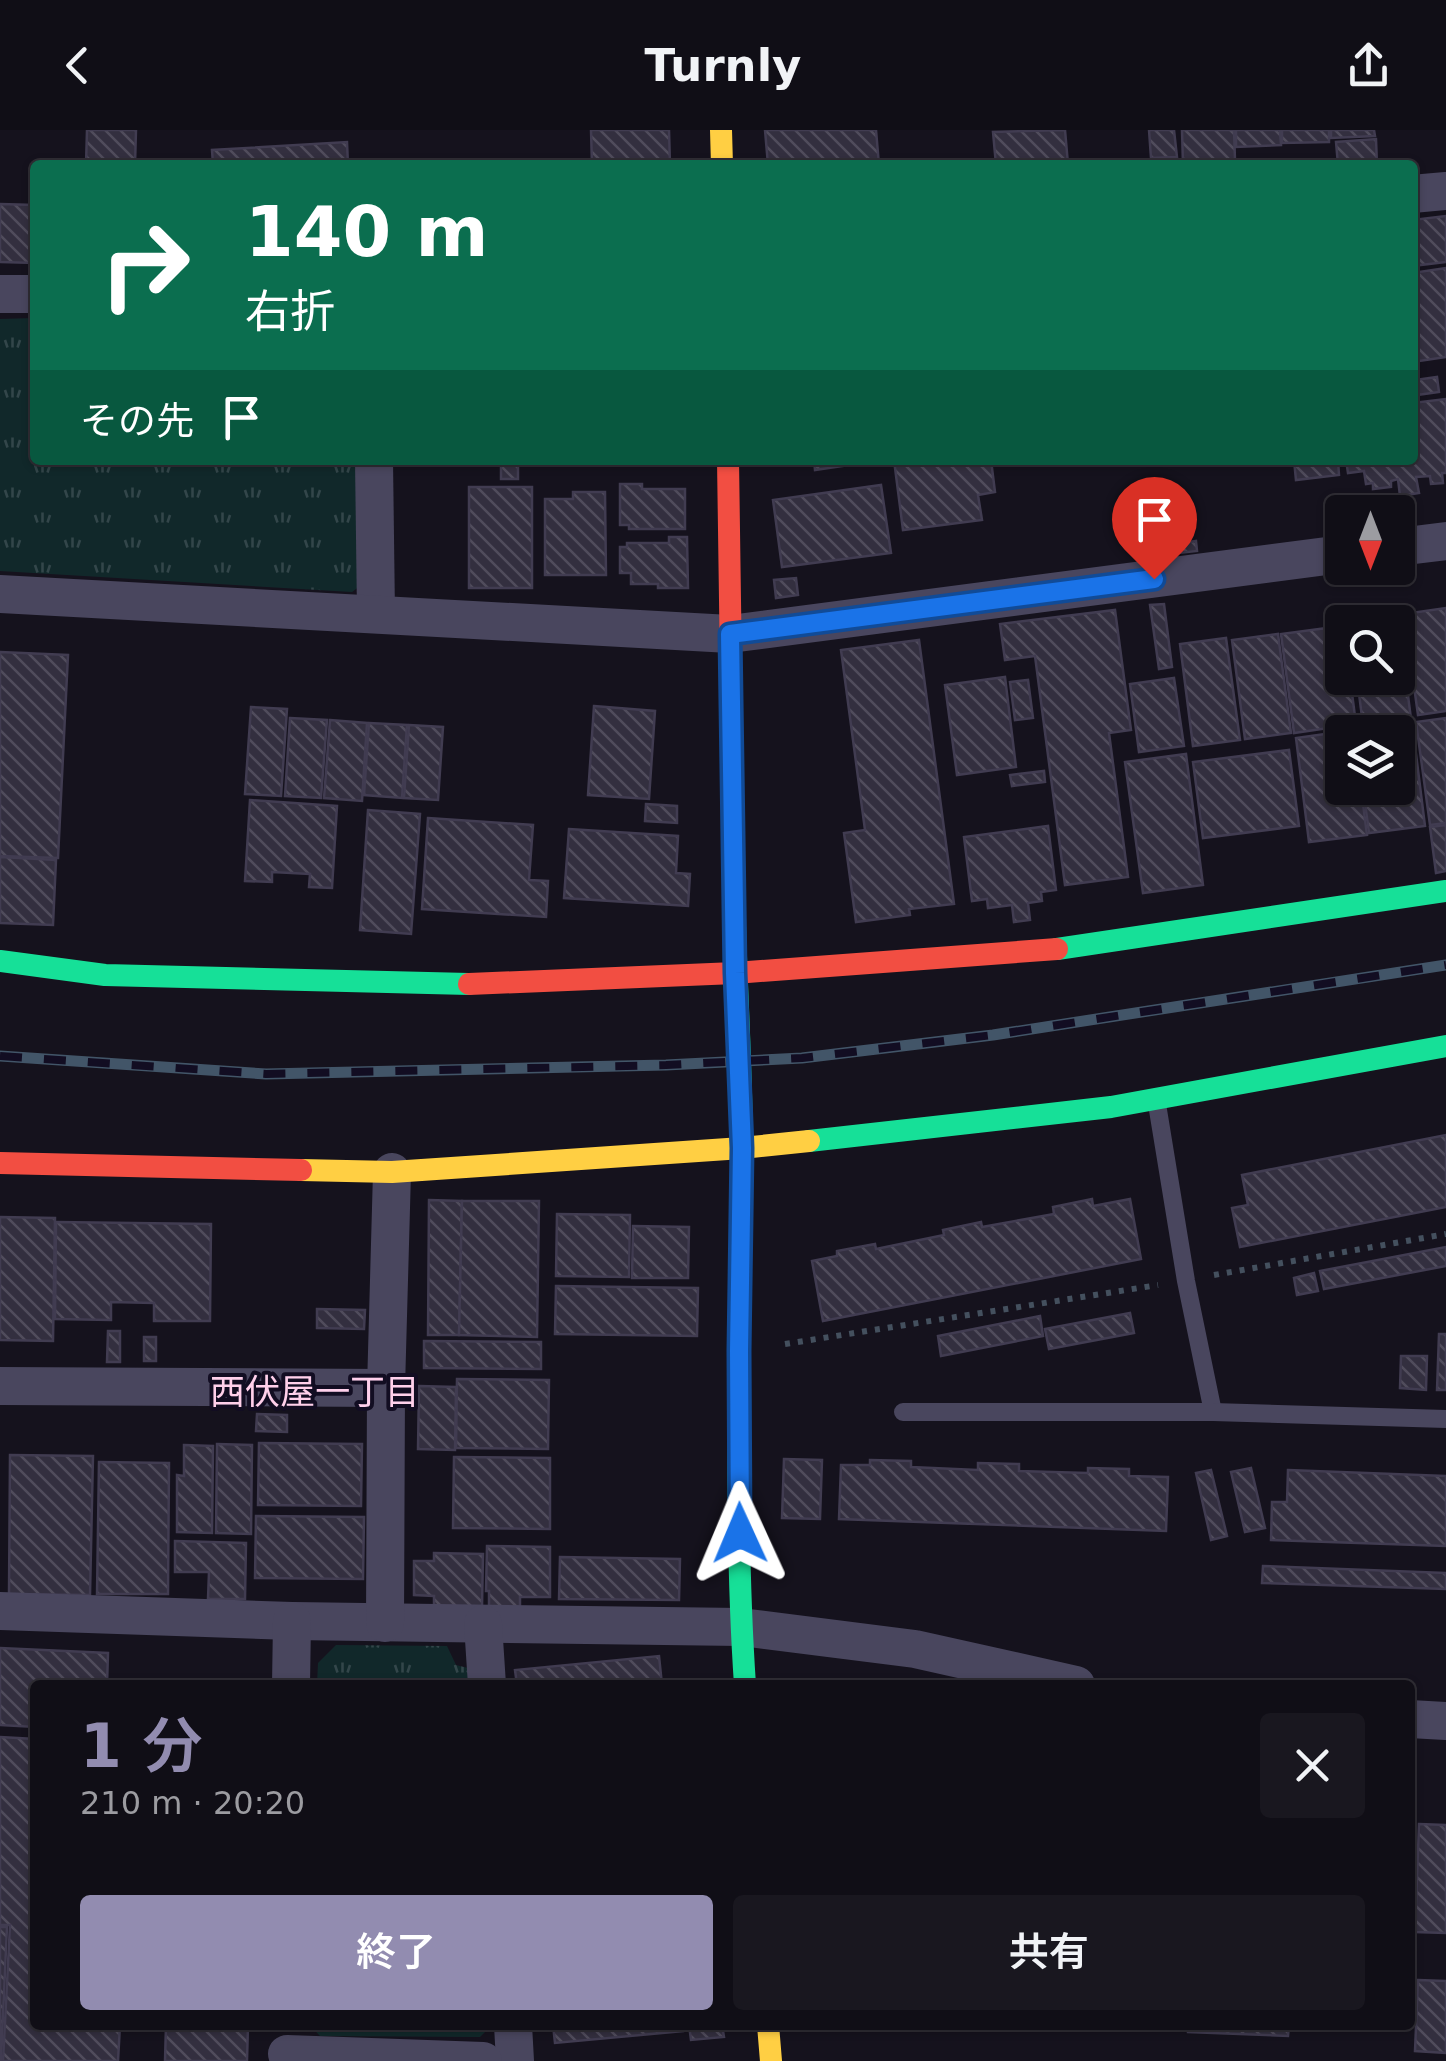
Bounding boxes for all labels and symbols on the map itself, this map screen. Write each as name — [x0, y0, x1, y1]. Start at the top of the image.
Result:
pin — [1112, 477, 1197, 580]
north arrow — [1325, 495, 1415, 585]
district label: 西伏屋一丁目 — [210, 1372, 420, 1412]
position arrow — [688, 1481, 792, 1585]

